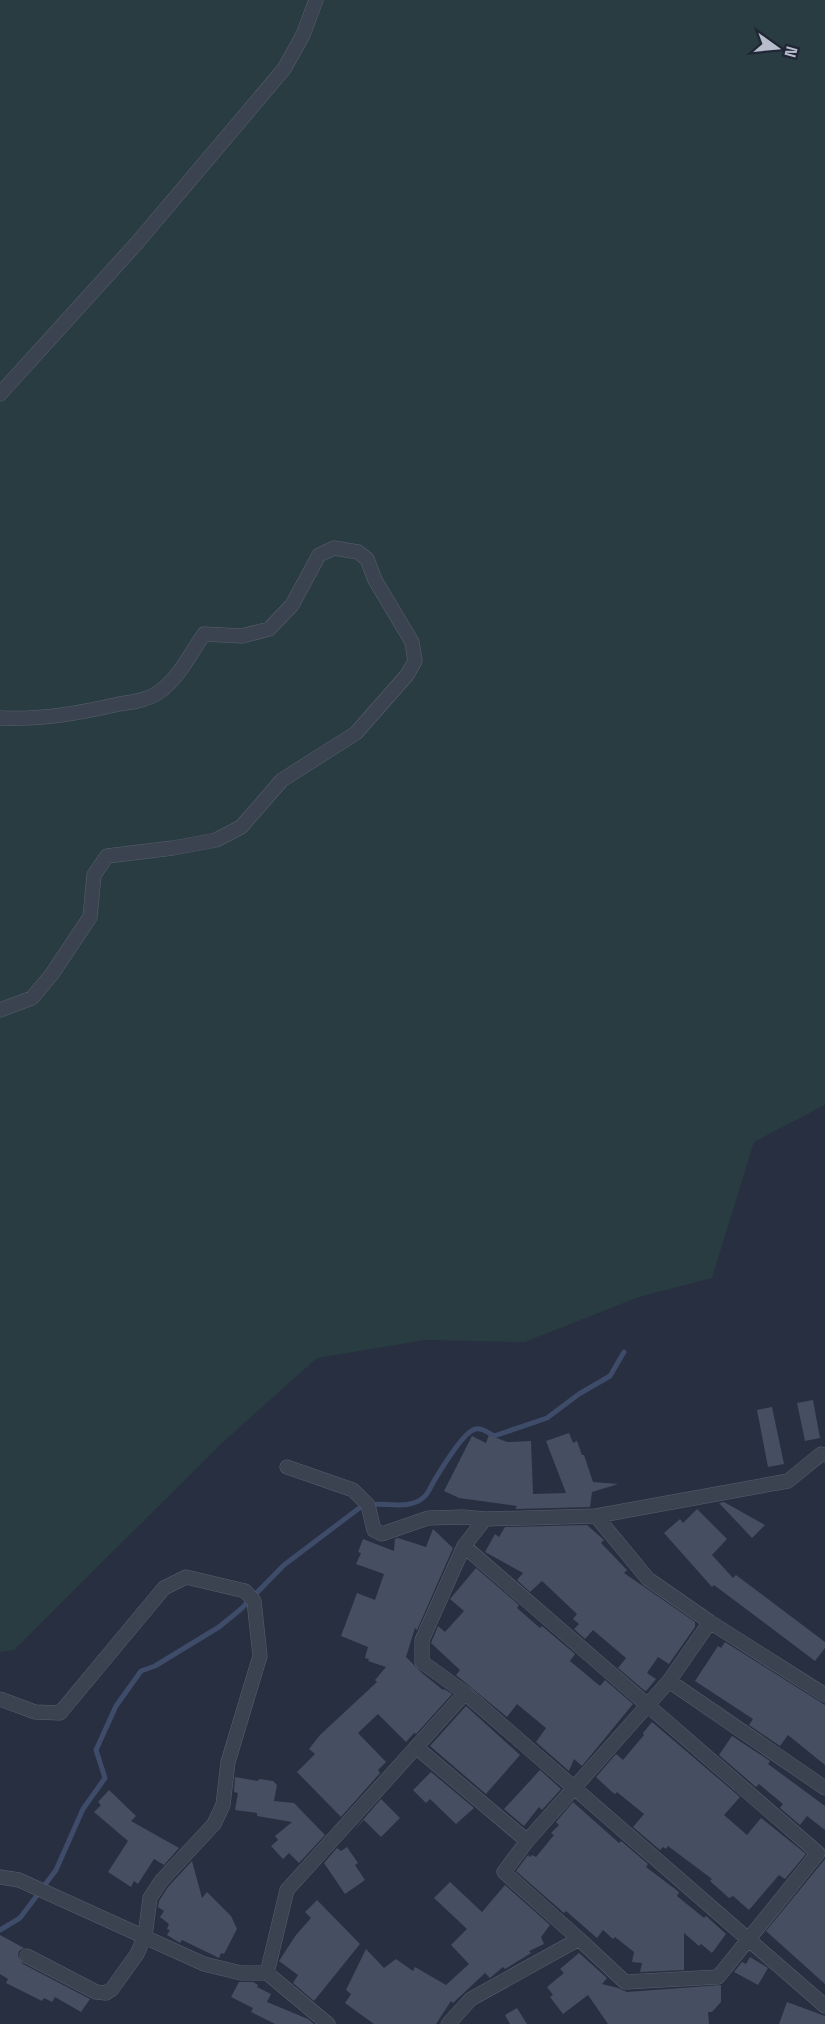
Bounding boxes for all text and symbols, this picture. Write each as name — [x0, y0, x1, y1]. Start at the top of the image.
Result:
north arrow — [747, 18, 807, 78]
text: N — [779, 44, 803, 60]

